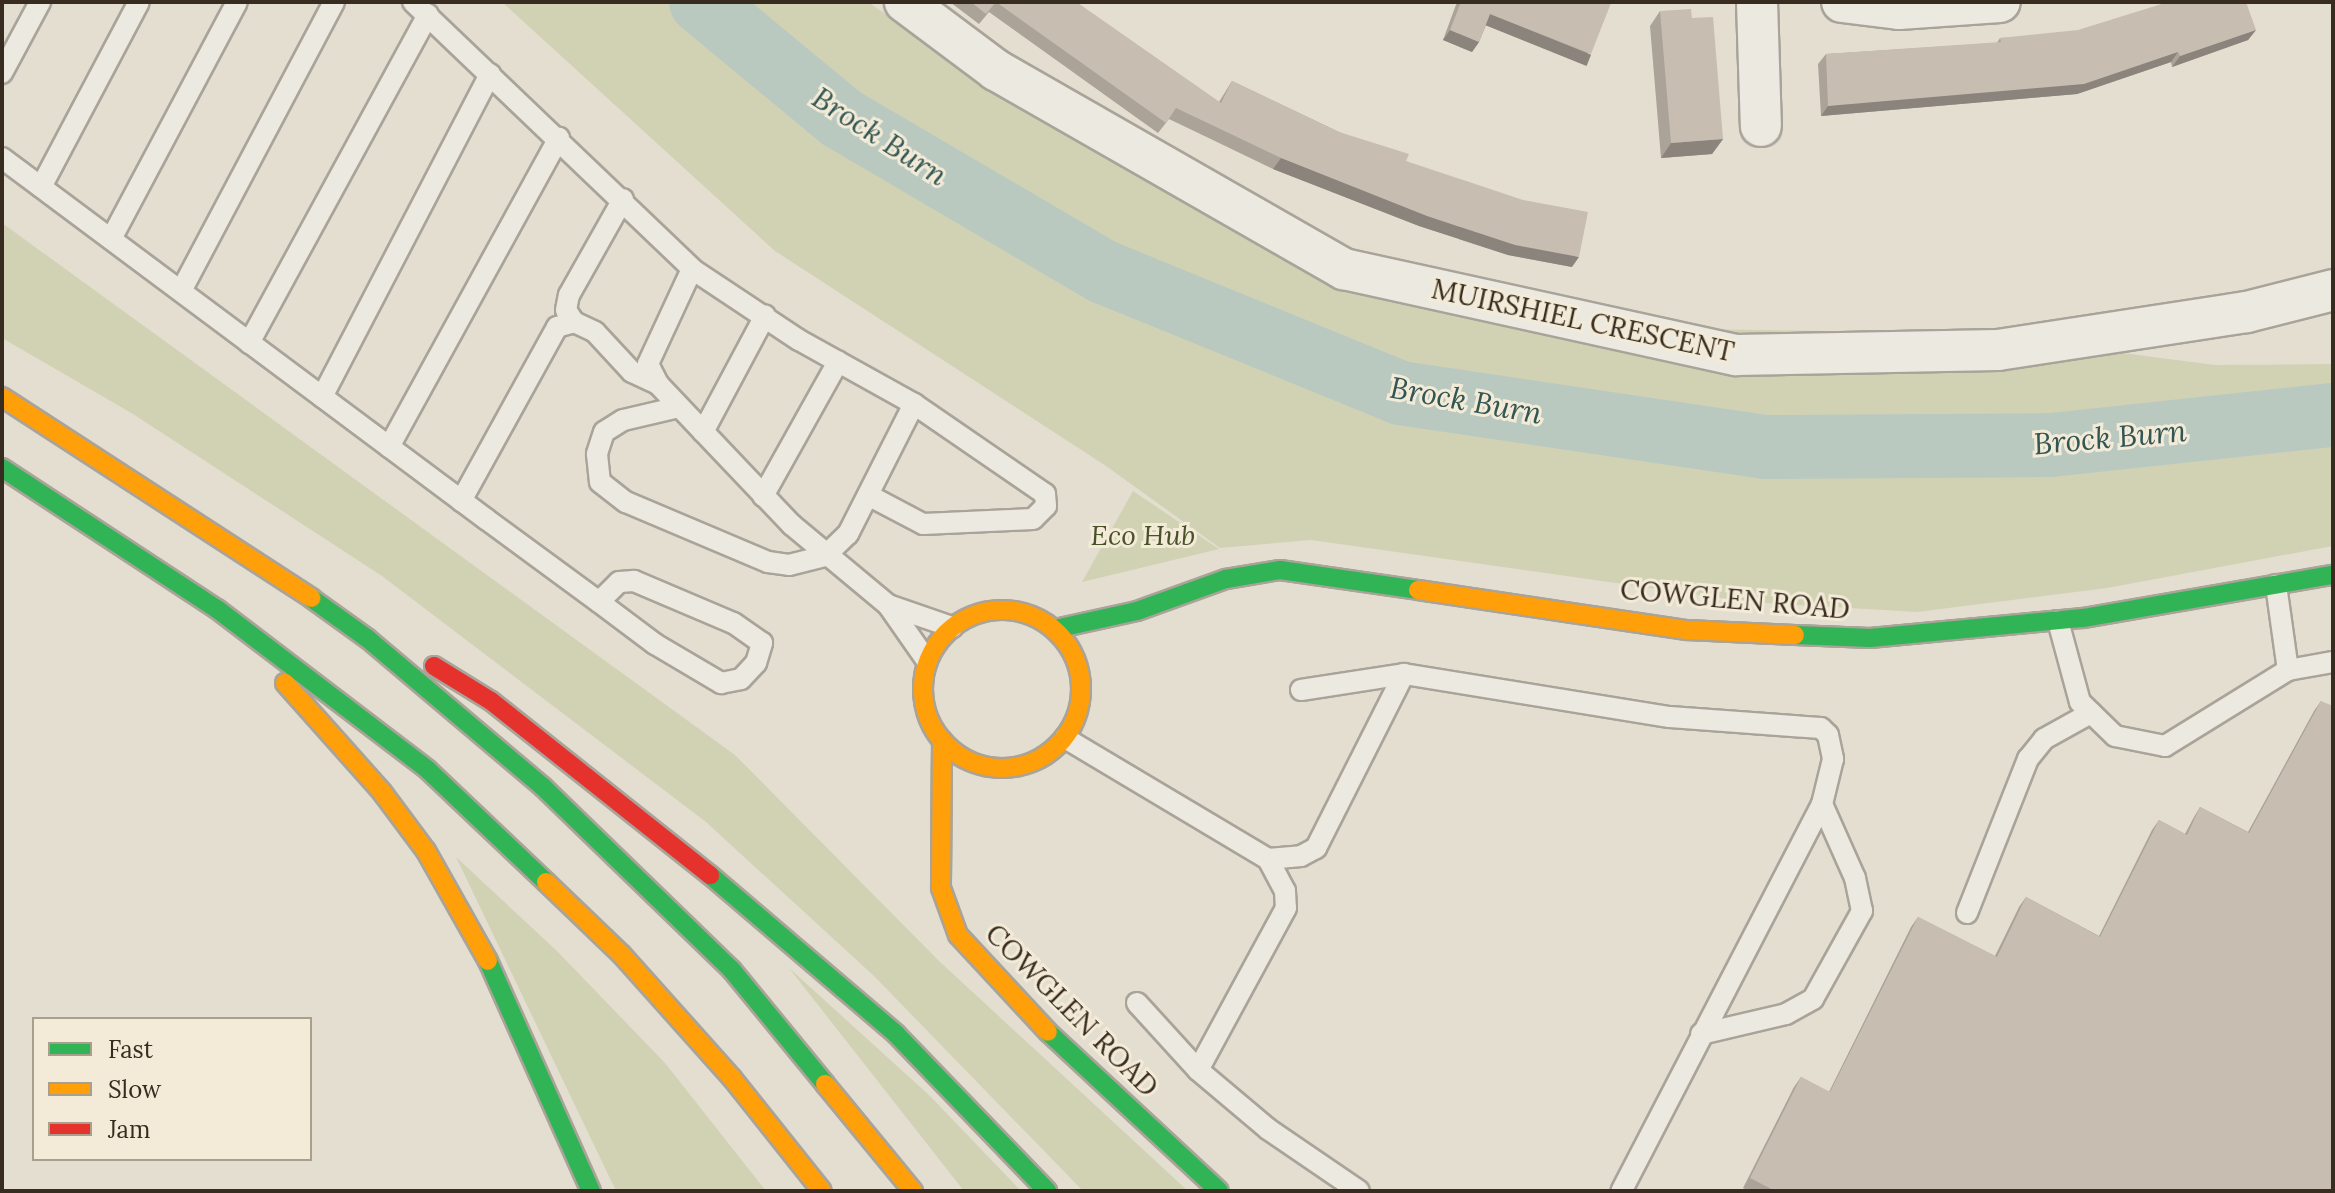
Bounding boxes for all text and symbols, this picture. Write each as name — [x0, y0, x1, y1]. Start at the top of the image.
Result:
water label: Brock Burn — [806, 79, 954, 193]
street label: MUIRSHIEL CRESCENT — [1429, 271, 1737, 369]
water label: Brock Burn — [1387, 369, 1545, 431]
water label: Brock Burn — [2032, 412, 2188, 462]
park label: Eco Hub — [1091, 518, 1195, 552]
street label: COWGLEN ROAD — [1619, 572, 1851, 626]
street label: COWGLEN ROAD — [979, 917, 1165, 1103]
legend — [32, 1017, 312, 1161]
text: Fast — [108, 1034, 153, 1065]
text: Slow — [108, 1074, 161, 1105]
text: Jam — [108, 1114, 150, 1145]

